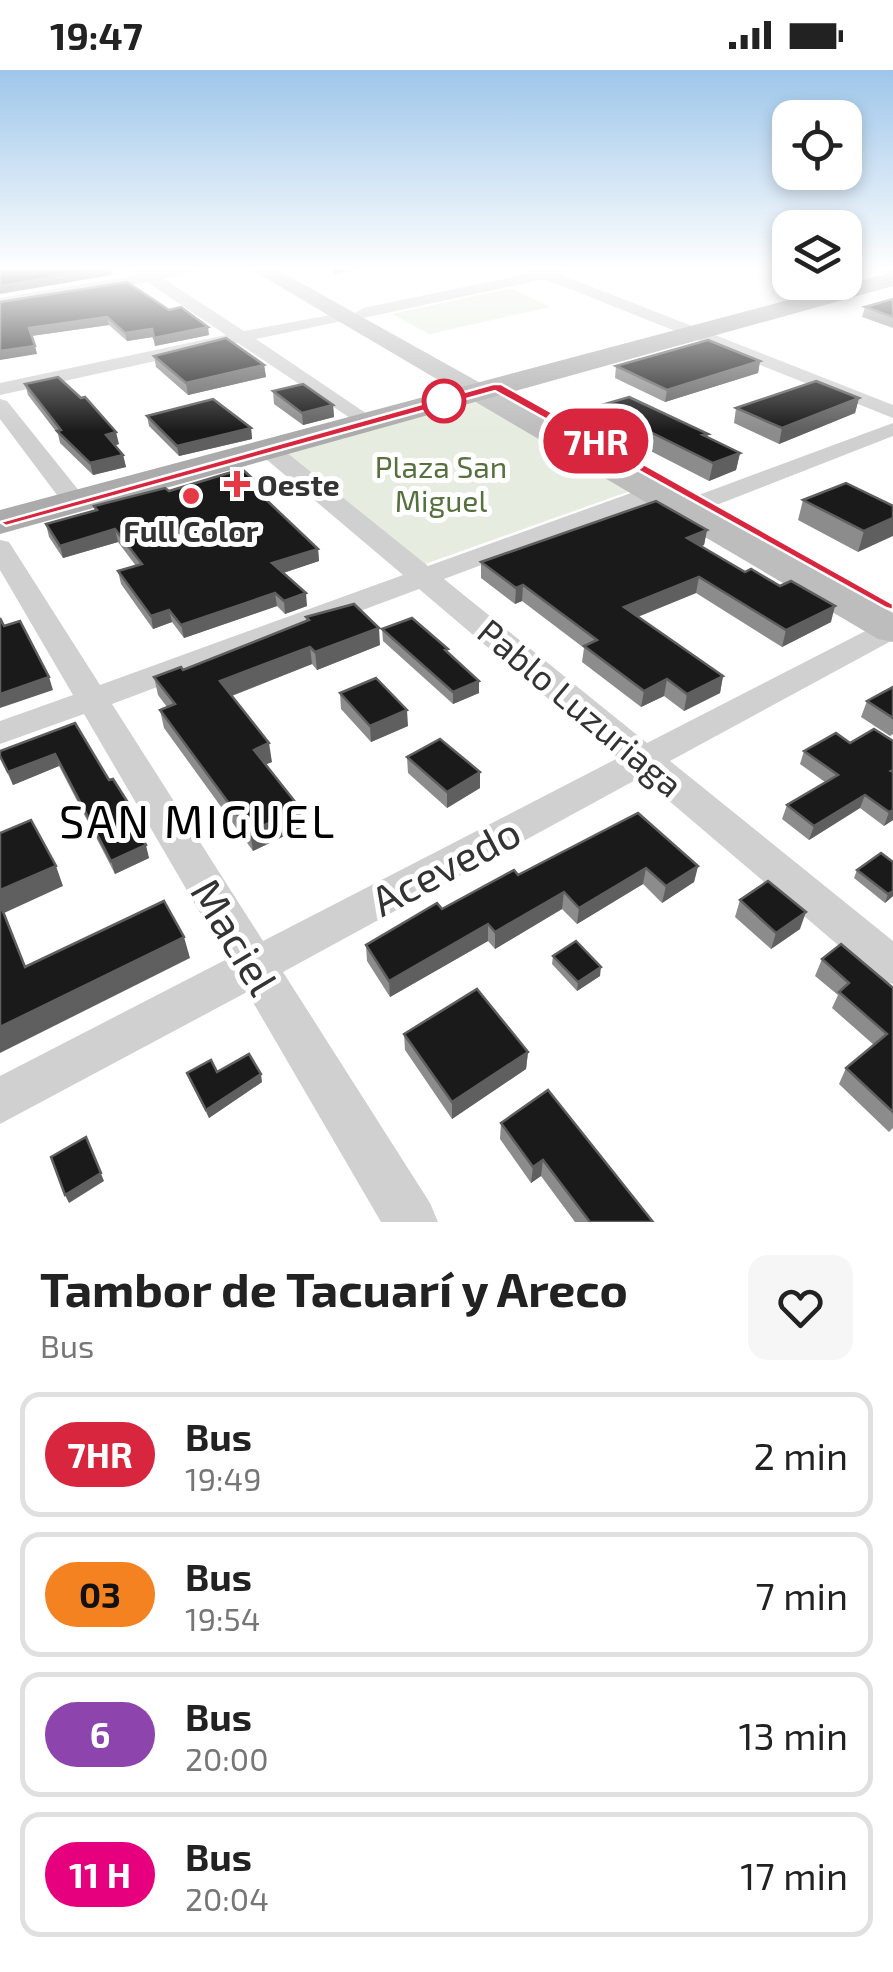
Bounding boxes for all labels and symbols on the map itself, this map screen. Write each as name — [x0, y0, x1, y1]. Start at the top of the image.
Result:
unlabelled marker — [423, 380, 465, 422]
line badge: 7HR — [538, 408, 654, 474]
park label: Plaza San Miguel — [375, 448, 507, 518]
place label: Oeste — [257, 466, 340, 502]
marker: Oeste — [226, 473, 248, 495]
marker: Full Color — [180, 485, 202, 507]
place label: Full Color — [123, 512, 259, 548]
street label: Pablo Luzuriaga — [470, 609, 692, 805]
district label: SAN MIGUEL — [59, 793, 337, 847]
street label: Acevedo — [362, 805, 528, 925]
street label: Maciel — [182, 869, 290, 1003]

